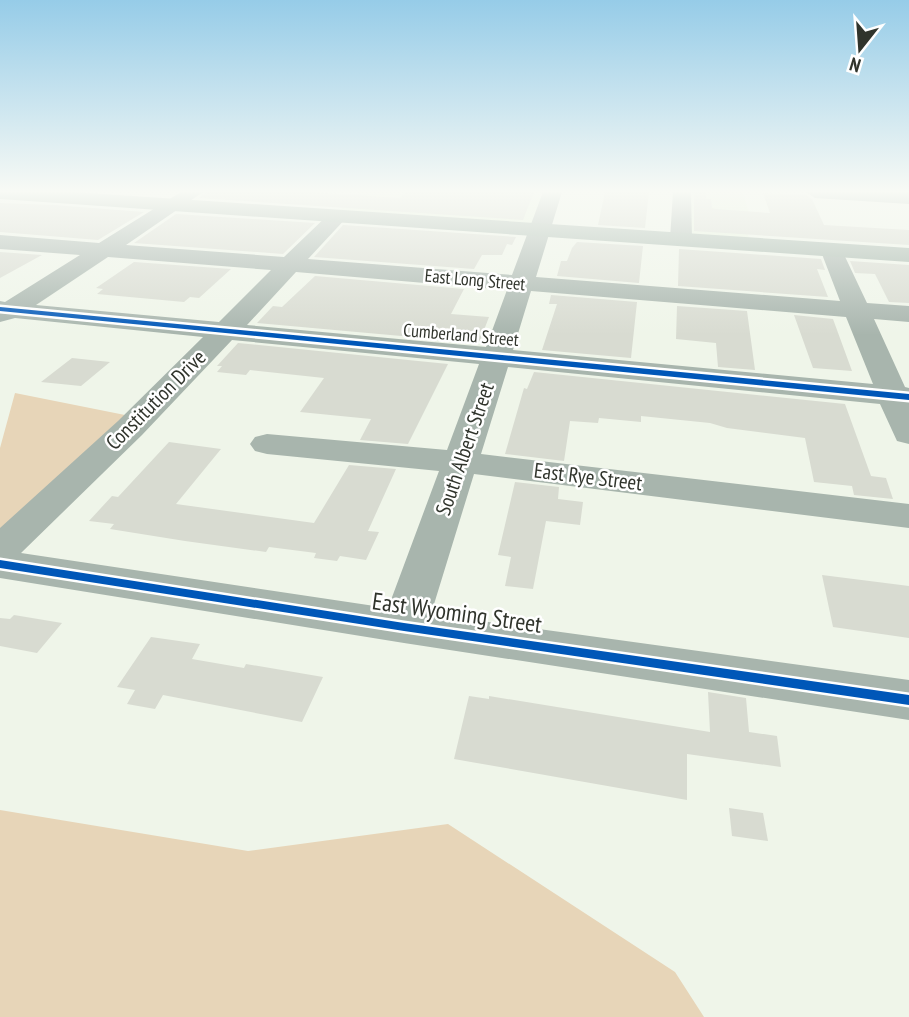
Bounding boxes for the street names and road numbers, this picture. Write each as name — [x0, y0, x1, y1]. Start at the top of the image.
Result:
street label: East Long Street — [424, 264, 526, 295]
street label: Cumberland Street — [402, 318, 520, 351]
street label: Constitution Drive — [100, 344, 211, 455]
street label: South Albert Street — [429, 379, 500, 519]
street label: East Rye Street — [532, 456, 644, 497]
street label: East Wyoming Street — [370, 585, 544, 640]

